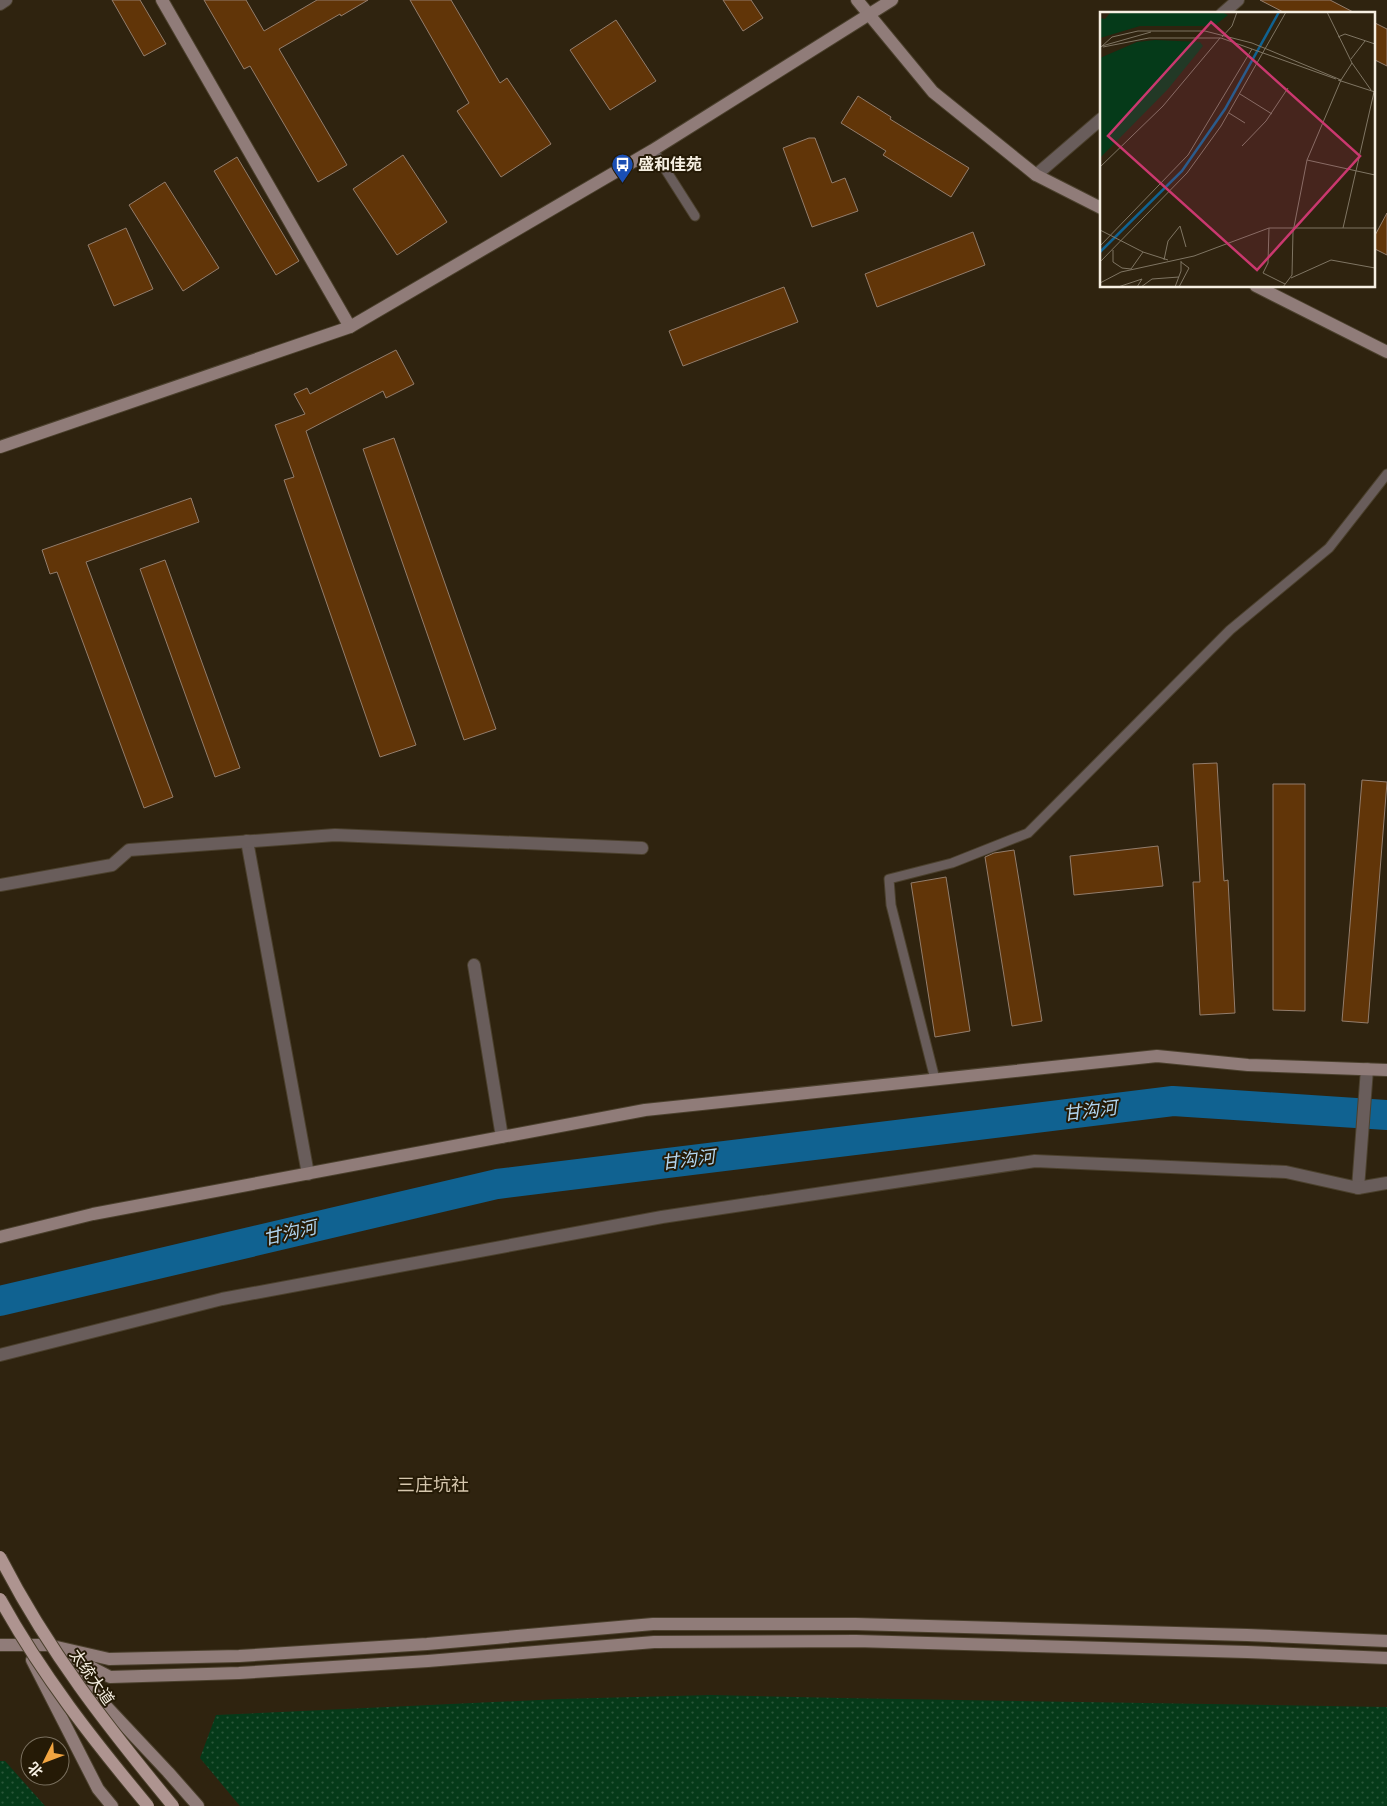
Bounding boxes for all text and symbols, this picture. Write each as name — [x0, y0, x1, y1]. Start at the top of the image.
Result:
inset map — [1100, 12, 1374, 288]
bus stop icon: 盛和佳苑 — [610, 152, 634, 183]
place label: 盛和佳苑 — [638, 155, 702, 174]
water label: 甘沟河 — [1062, 1096, 1121, 1125]
water label: 甘沟河 — [660, 1145, 719, 1174]
water label: 甘沟河 — [261, 1216, 322, 1250]
district label: 三庄坑社 — [397, 1474, 469, 1496]
street label: 太统大道 — [66, 1645, 118, 1709]
north arrow — [20, 1736, 70, 1786]
text: 北 — [25, 1758, 47, 1780]

